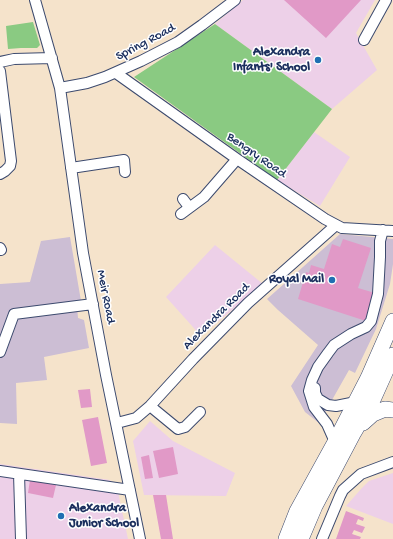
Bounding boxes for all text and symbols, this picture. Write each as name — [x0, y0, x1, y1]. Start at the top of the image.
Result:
street label: Spring Road — [114, 21, 178, 65]
place label: Alexandra Infants' School — [233, 45, 310, 76]
marker: Alexandra Infants' School — [313, 55, 323, 65]
street label: Bengry Road — [223, 130, 289, 182]
street label: Meir Road — [92, 269, 118, 325]
place label: Royal Mail — [269, 272, 324, 288]
marker: Royal Mail — [327, 275, 337, 285]
street label: Alexandra Road — [180, 280, 254, 354]
place label: Alexandra Junior School — [69, 501, 139, 532]
marker: Alexandra Junior School — [56, 511, 66, 521]

